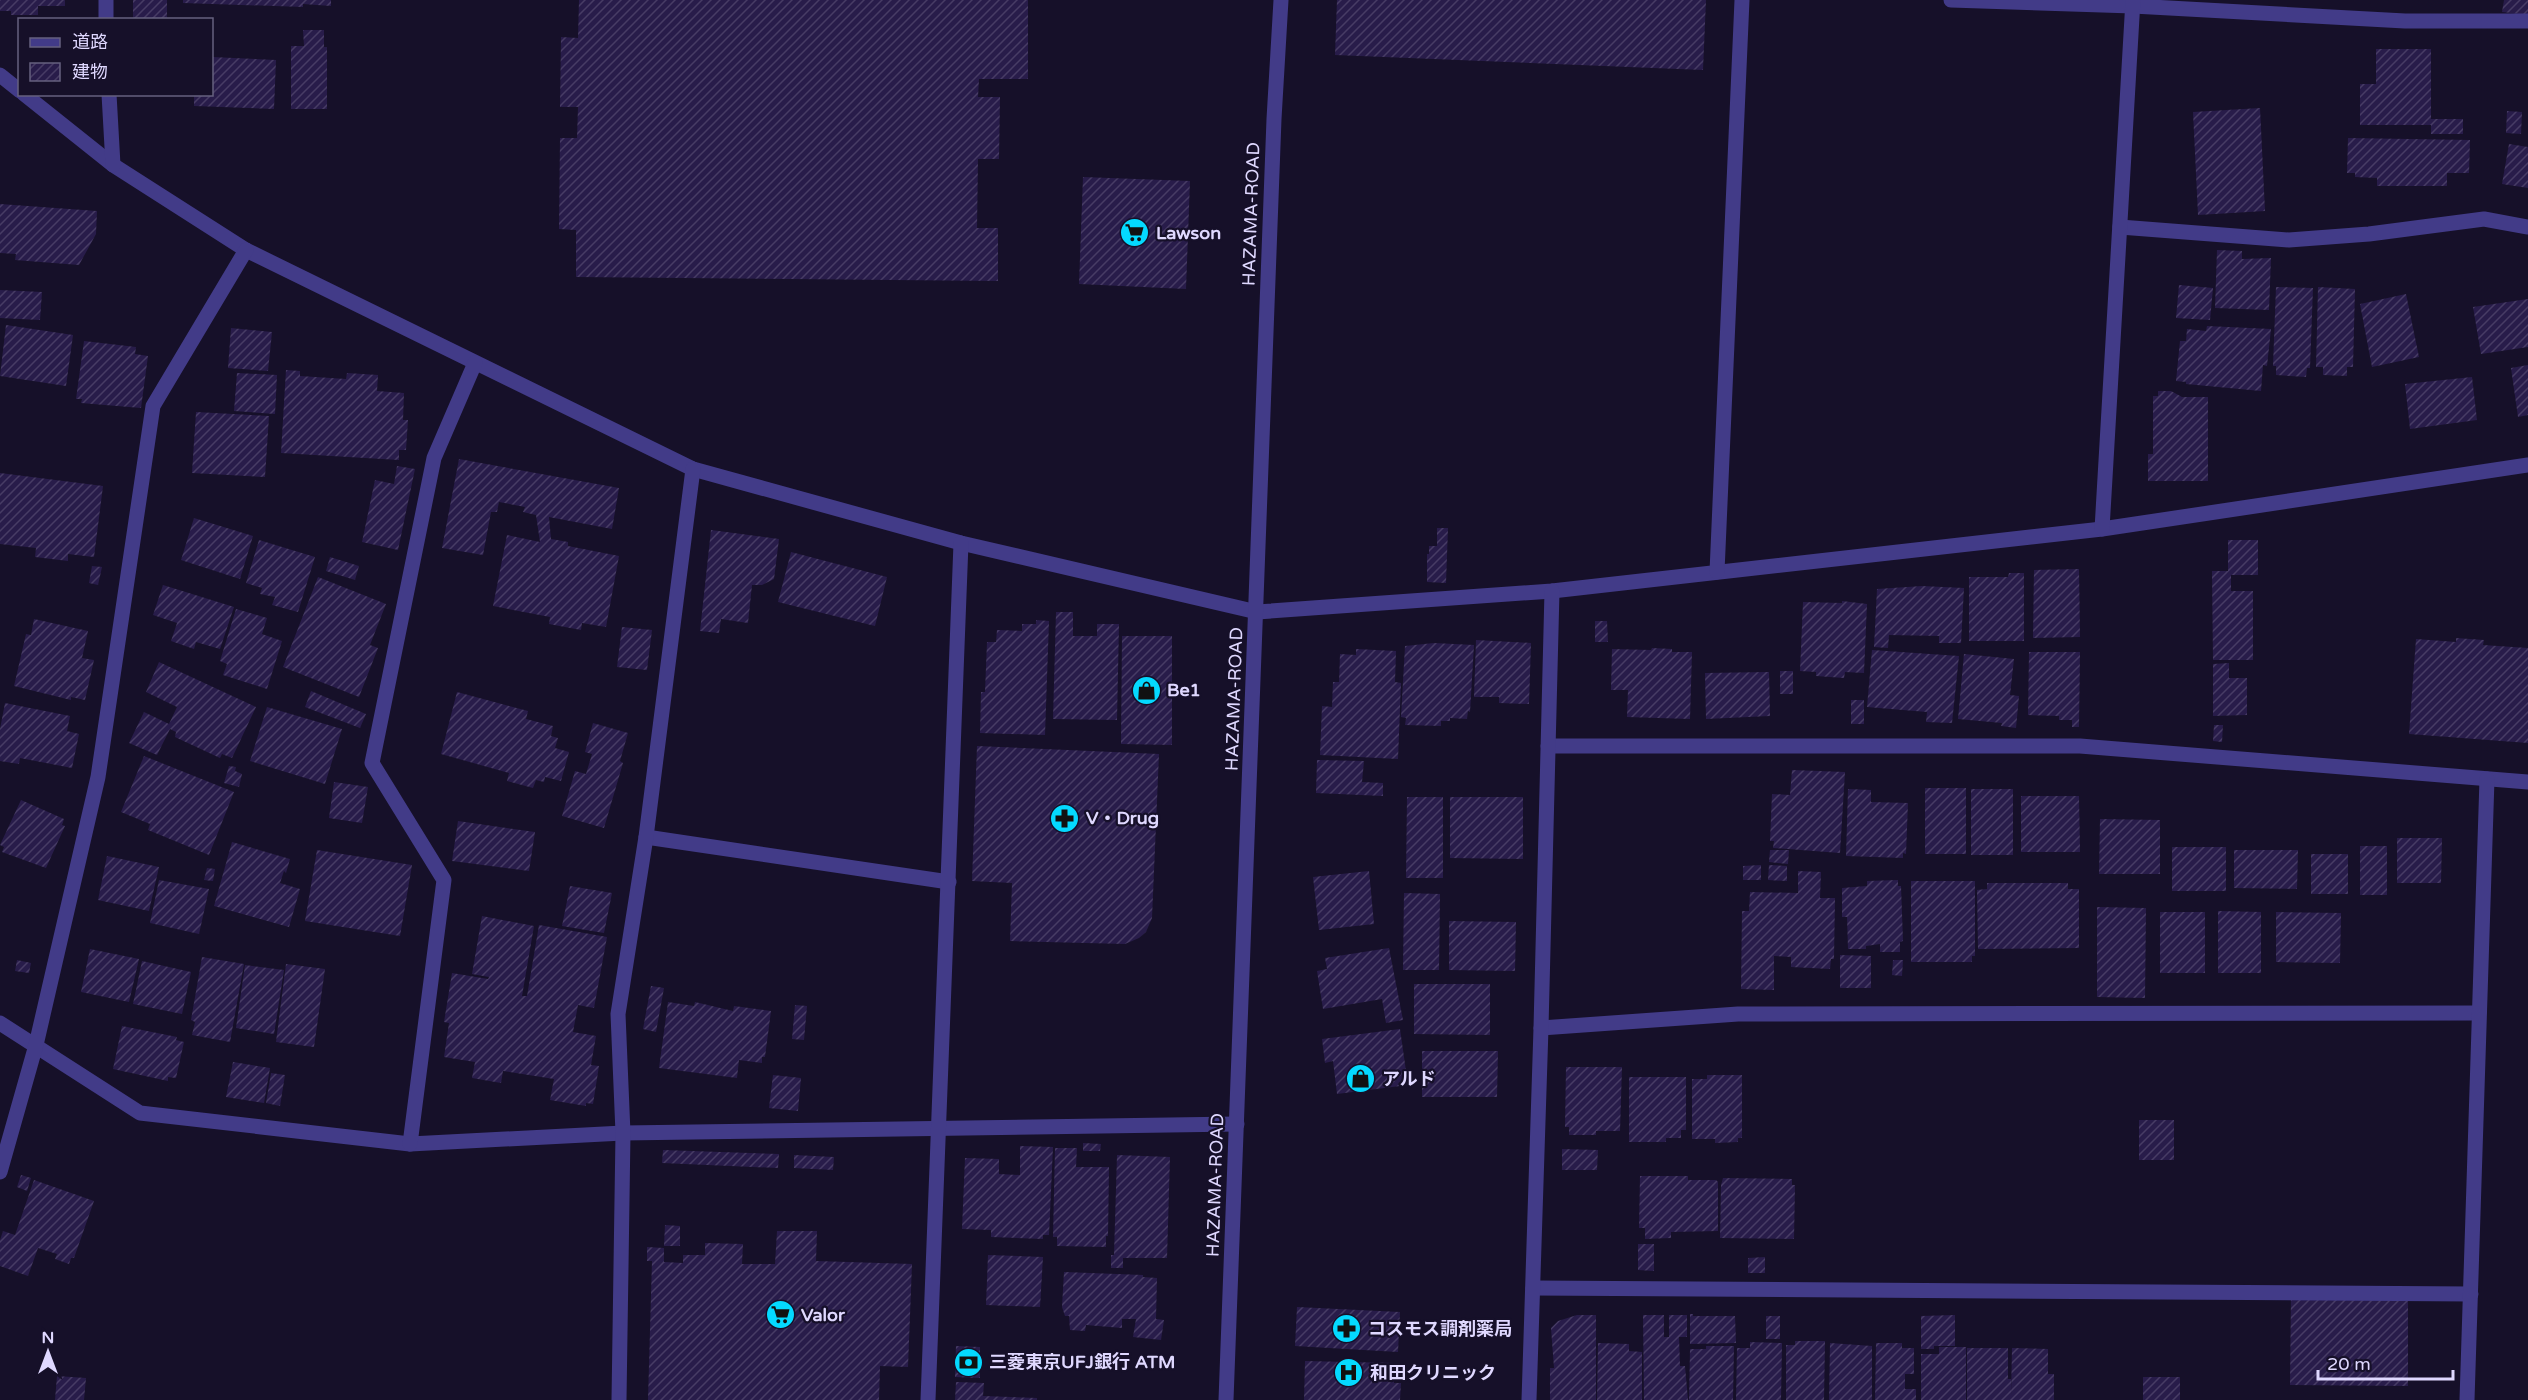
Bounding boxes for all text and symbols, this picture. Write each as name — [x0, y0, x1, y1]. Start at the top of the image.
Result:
legend — [18, 18, 213, 96]
text: 道路 — [72, 31, 108, 53]
text: 建物 — [72, 61, 108, 83]
street label: HAZAMA-ROAD — [1237, 142, 1265, 286]
supermarket icon: Lawson — [1119, 217, 1151, 249]
place label: Lawson — [1156, 222, 1221, 244]
street label: HAZAMA-ROAD — [1220, 627, 1248, 771]
shop icon: Be1 — [1130, 674, 1162, 706]
place label: Be1 — [1167, 679, 1201, 701]
pharmacy icon: V・Drug — [1049, 802, 1081, 834]
place label: V・Drug — [1086, 807, 1159, 829]
shop icon: アルド — [1345, 1063, 1377, 1095]
place label: アルド — [1382, 1068, 1436, 1090]
street label: HAZAMA-ROAD — [1201, 1113, 1229, 1257]
supermarket icon: Valor — [764, 1299, 796, 1331]
place label: Valor — [801, 1304, 846, 1326]
pharmacy icon: コスモス調剤薬局 — [1331, 1313, 1363, 1345]
place label: コスモス調剤薬局 — [1368, 1318, 1512, 1340]
north arrow — [18, 1322, 78, 1382]
text: N — [42, 1328, 54, 1348]
scale bar — [2318, 1343, 2453, 1381]
bank icon: 三菱東京UFJ銀行 ATM — [952, 1346, 984, 1378]
place label: 三菱東京UFJ銀行 ATM — [989, 1351, 1175, 1373]
text: 20 m — [2327, 1353, 2371, 1375]
hospital icon: 和田クリニック — [1333, 1357, 1365, 1389]
place label: 和田クリニック — [1370, 1362, 1496, 1384]

